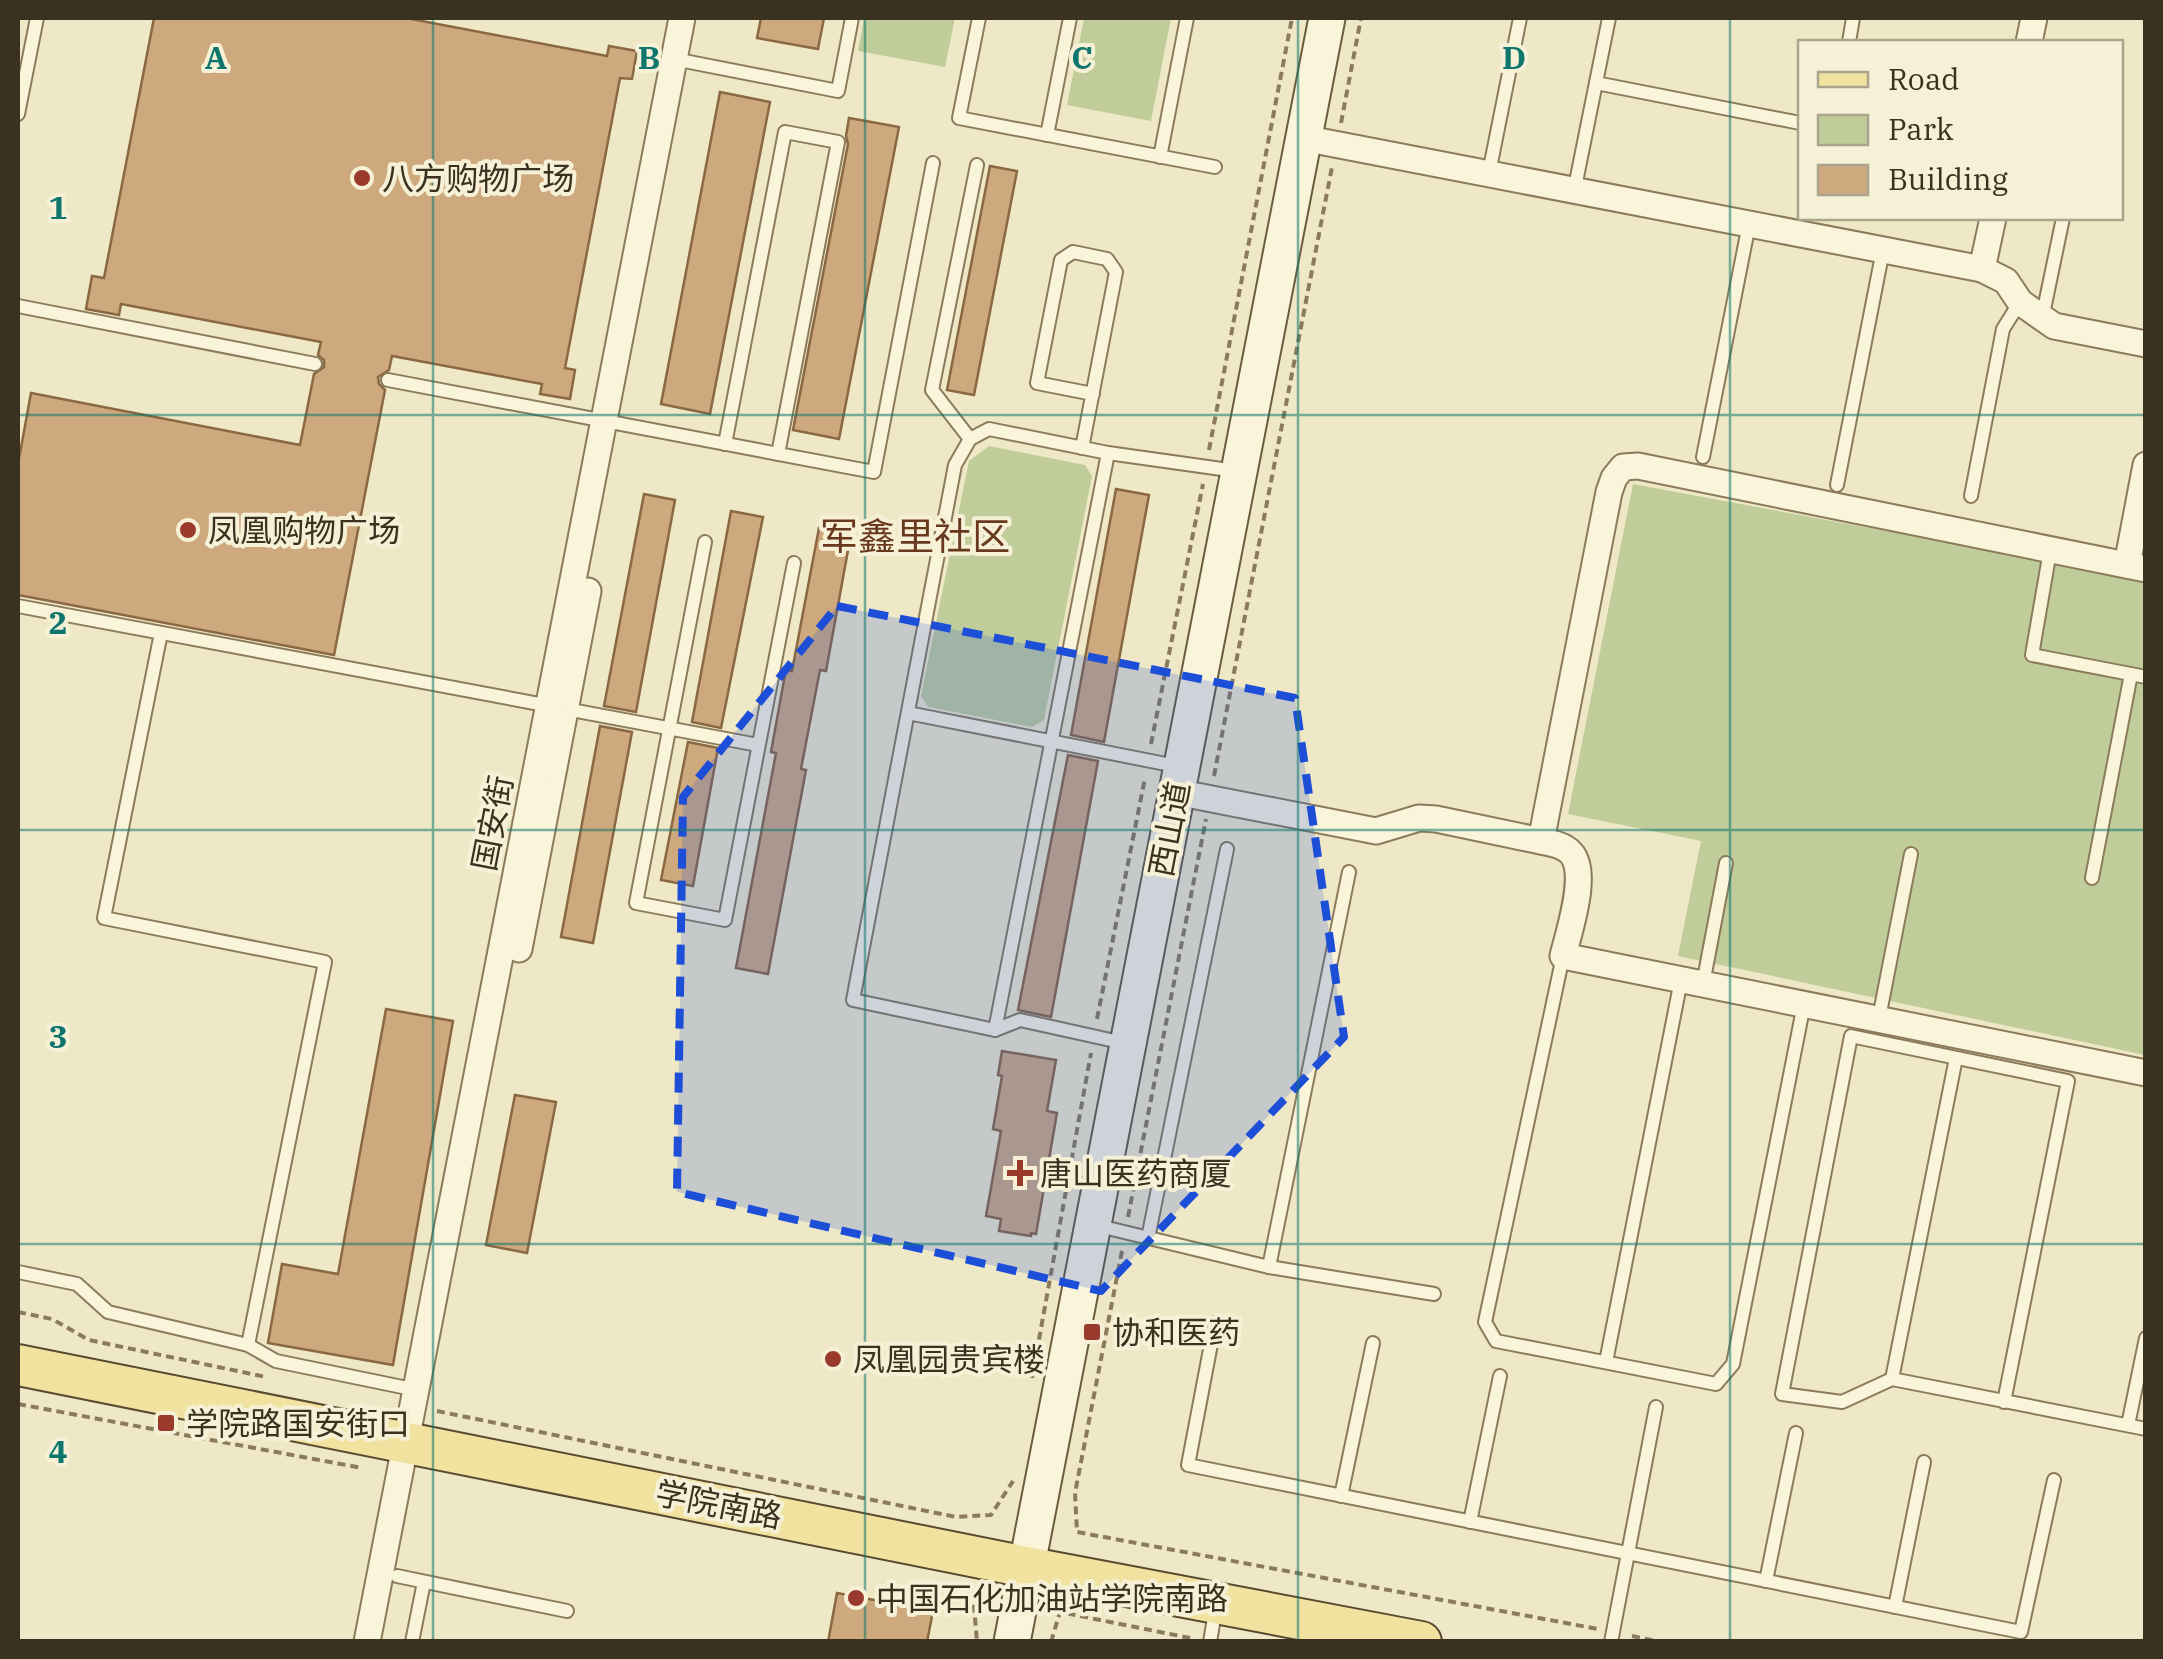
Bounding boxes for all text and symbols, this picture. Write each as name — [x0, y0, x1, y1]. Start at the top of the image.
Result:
text: A — [205, 36, 227, 78]
text: B — [638, 36, 660, 78]
text: C — [1071, 36, 1093, 78]
text: D — [1502, 36, 1526, 78]
legend — [1798, 40, 2123, 220]
text: Road — [1888, 59, 1960, 98]
text: Park — [1888, 109, 1954, 148]
place label: 八方购物广场 — [382, 157, 574, 199]
text: Building — [1888, 159, 2008, 198]
marker: 八方购物广场 — [351, 167, 373, 189]
text: 1 — [48, 186, 68, 228]
place label: 凤凰购物广场 — [208, 509, 400, 551]
district label: 军鑫里社区 — [820, 511, 1010, 560]
marker: 凤凰购物广场 — [177, 519, 199, 541]
text: 2 — [48, 601, 68, 643]
street label: 国安街 — [462, 772, 522, 874]
street label: 西山道 — [1139, 778, 1199, 880]
text: 3 — [48, 1015, 68, 1057]
place label: 唐山医药商厦 — [1040, 1152, 1232, 1194]
marker: 唐山医药商厦 — [1009, 1162, 1031, 1184]
place label: 协和医药 — [1112, 1311, 1240, 1353]
marker: 协和医药 — [1081, 1321, 1103, 1343]
place label: 凤凰园贵宾楼 — [853, 1338, 1045, 1380]
marker: 凤凰园贵宾楼 — [822, 1348, 844, 1370]
place label: 学院路国安街口 — [186, 1402, 410, 1444]
marker: 学院路国安街口 — [155, 1412, 177, 1434]
text: 4 — [48, 1430, 68, 1472]
street label: 学院南路 — [652, 1471, 786, 1537]
place label: 中国石化加油站学院南路 — [876, 1577, 1228, 1619]
marker: 中国石化加油站学院南路 — [845, 1587, 867, 1609]

